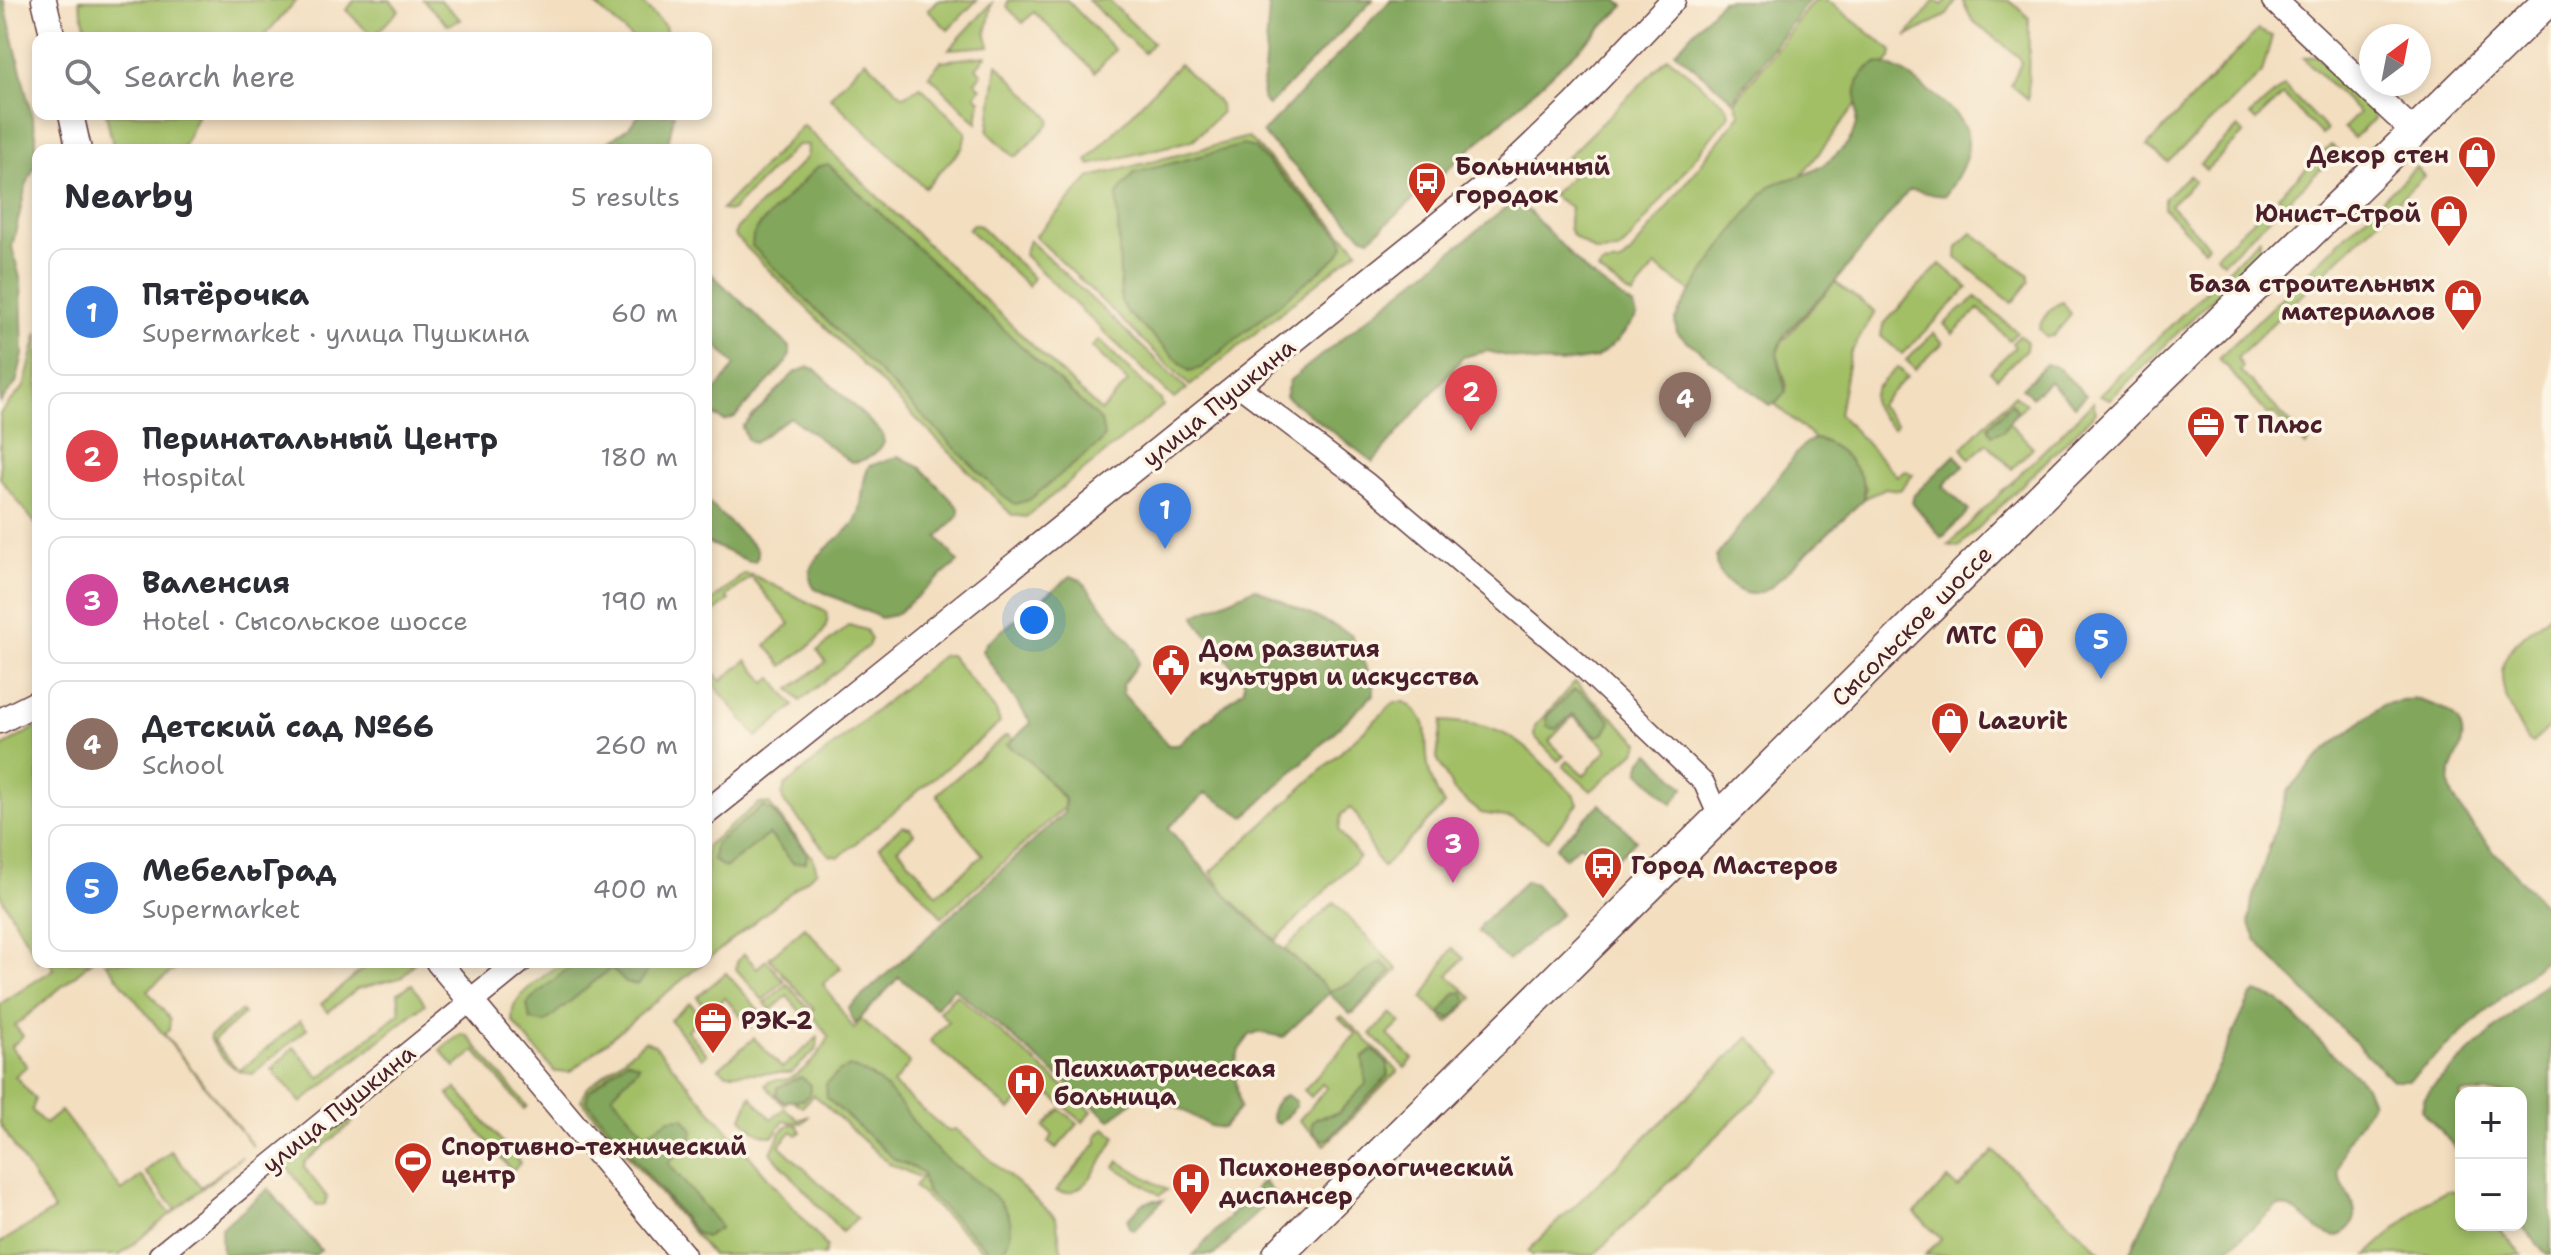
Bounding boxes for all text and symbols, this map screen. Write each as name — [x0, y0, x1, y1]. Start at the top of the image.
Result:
north arrow — [2359, 24, 2431, 96]
search box — [32, 32, 712, 120]
icon: search — [60, 54, 104, 98]
text: Search here — [124, 56, 295, 97]
shop icon: Декор стен — [2456, 134, 2498, 189]
place label: Декор стен — [2307, 139, 2449, 171]
place label: Больничный городок — [1455, 151, 1611, 211]
bus stop icon: Больничный городок — [1406, 160, 1448, 215]
text: Nearby — [64, 173, 194, 219]
text: 5 results — [571, 179, 680, 214]
shop icon: Юнист-Строй — [2428, 193, 2470, 248]
place label: Юнист-Строй — [2255, 198, 2421, 230]
place label: База строительных материалов — [2189, 268, 2435, 328]
text: Пятёрочка — [142, 274, 309, 315]
shop icon: База строительных материалов — [2442, 277, 2484, 332]
text: 1 — [86, 295, 98, 330]
text: 60 m — [611, 295, 678, 330]
text: Supermarket · улица Пушкина — [142, 315, 529, 350]
street label: улица Пушкина — [1136, 331, 1302, 475]
pin: 2 — [1445, 365, 1497, 431]
pin: 4 — [1659, 372, 1711, 438]
office icon: Т Плюс — [2185, 404, 2227, 459]
place label: Т Плюс — [2234, 409, 2323, 441]
text: Перинатальный Центр — [142, 418, 498, 459]
text: 2 — [83, 439, 101, 474]
text: 180 m — [600, 439, 678, 474]
text: Hospital — [142, 459, 245, 494]
pin: 1 — [1139, 483, 1191, 549]
street label: Сысольское шоссе — [1824, 538, 2000, 714]
text: Валенсия — [142, 562, 290, 603]
text: 3 — [83, 583, 101, 618]
text: 190 m — [601, 583, 678, 618]
your location — [1014, 600, 1054, 640]
text: Hotel · Сысольское шоссе — [142, 603, 468, 638]
pin: 5 — [2075, 613, 2127, 679]
shop icon: МТС — [2004, 615, 2046, 670]
place label: МТС — [1945, 620, 1997, 652]
place label: Дом развития культуры и искусства — [1199, 633, 1479, 693]
public building icon: Дом развития культуры и искусства — [1150, 642, 1192, 697]
shop icon: Lazurit — [1929, 700, 1971, 755]
place label: Lazurit — [1978, 705, 2068, 737]
text: Детский сад №66 — [142, 706, 434, 747]
text: 4 — [83, 727, 101, 762]
text: 260 m — [594, 727, 678, 762]
text: School — [142, 747, 224, 782]
pin: 3 — [1427, 817, 1479, 883]
bus stop icon: Город Мастеров — [1582, 845, 1624, 900]
text: МебельГрад — [142, 850, 337, 891]
place label: Город Мастеров — [1631, 850, 1838, 882]
text: 5 — [84, 871, 100, 906]
text: 400 m — [593, 871, 678, 906]
text: Supermarket — [142, 891, 300, 926]
office icon: РЭК-2 — [692, 1000, 734, 1055]
place label: РЭК-2 — [741, 1005, 813, 1037]
street label: улица Пушкина — [256, 1037, 422, 1181]
place label: Психиатрическая больница — [1054, 1053, 1276, 1113]
hospital icon: Психиатрическая больница — [1005, 1062, 1047, 1117]
map controls — [2455, 1087, 2527, 1231]
button: + — [2455, 1087, 2527, 1159]
place label: Спортивно-технический центр — [441, 1131, 747, 1191]
sports icon: Спортивно-технический центр — [392, 1140, 434, 1195]
place label: Психоневрологический диспансер — [1219, 1152, 1514, 1212]
button: − — [2455, 1159, 2527, 1231]
hospital icon: Психоневрологический диспансер — [1170, 1161, 1212, 1216]

